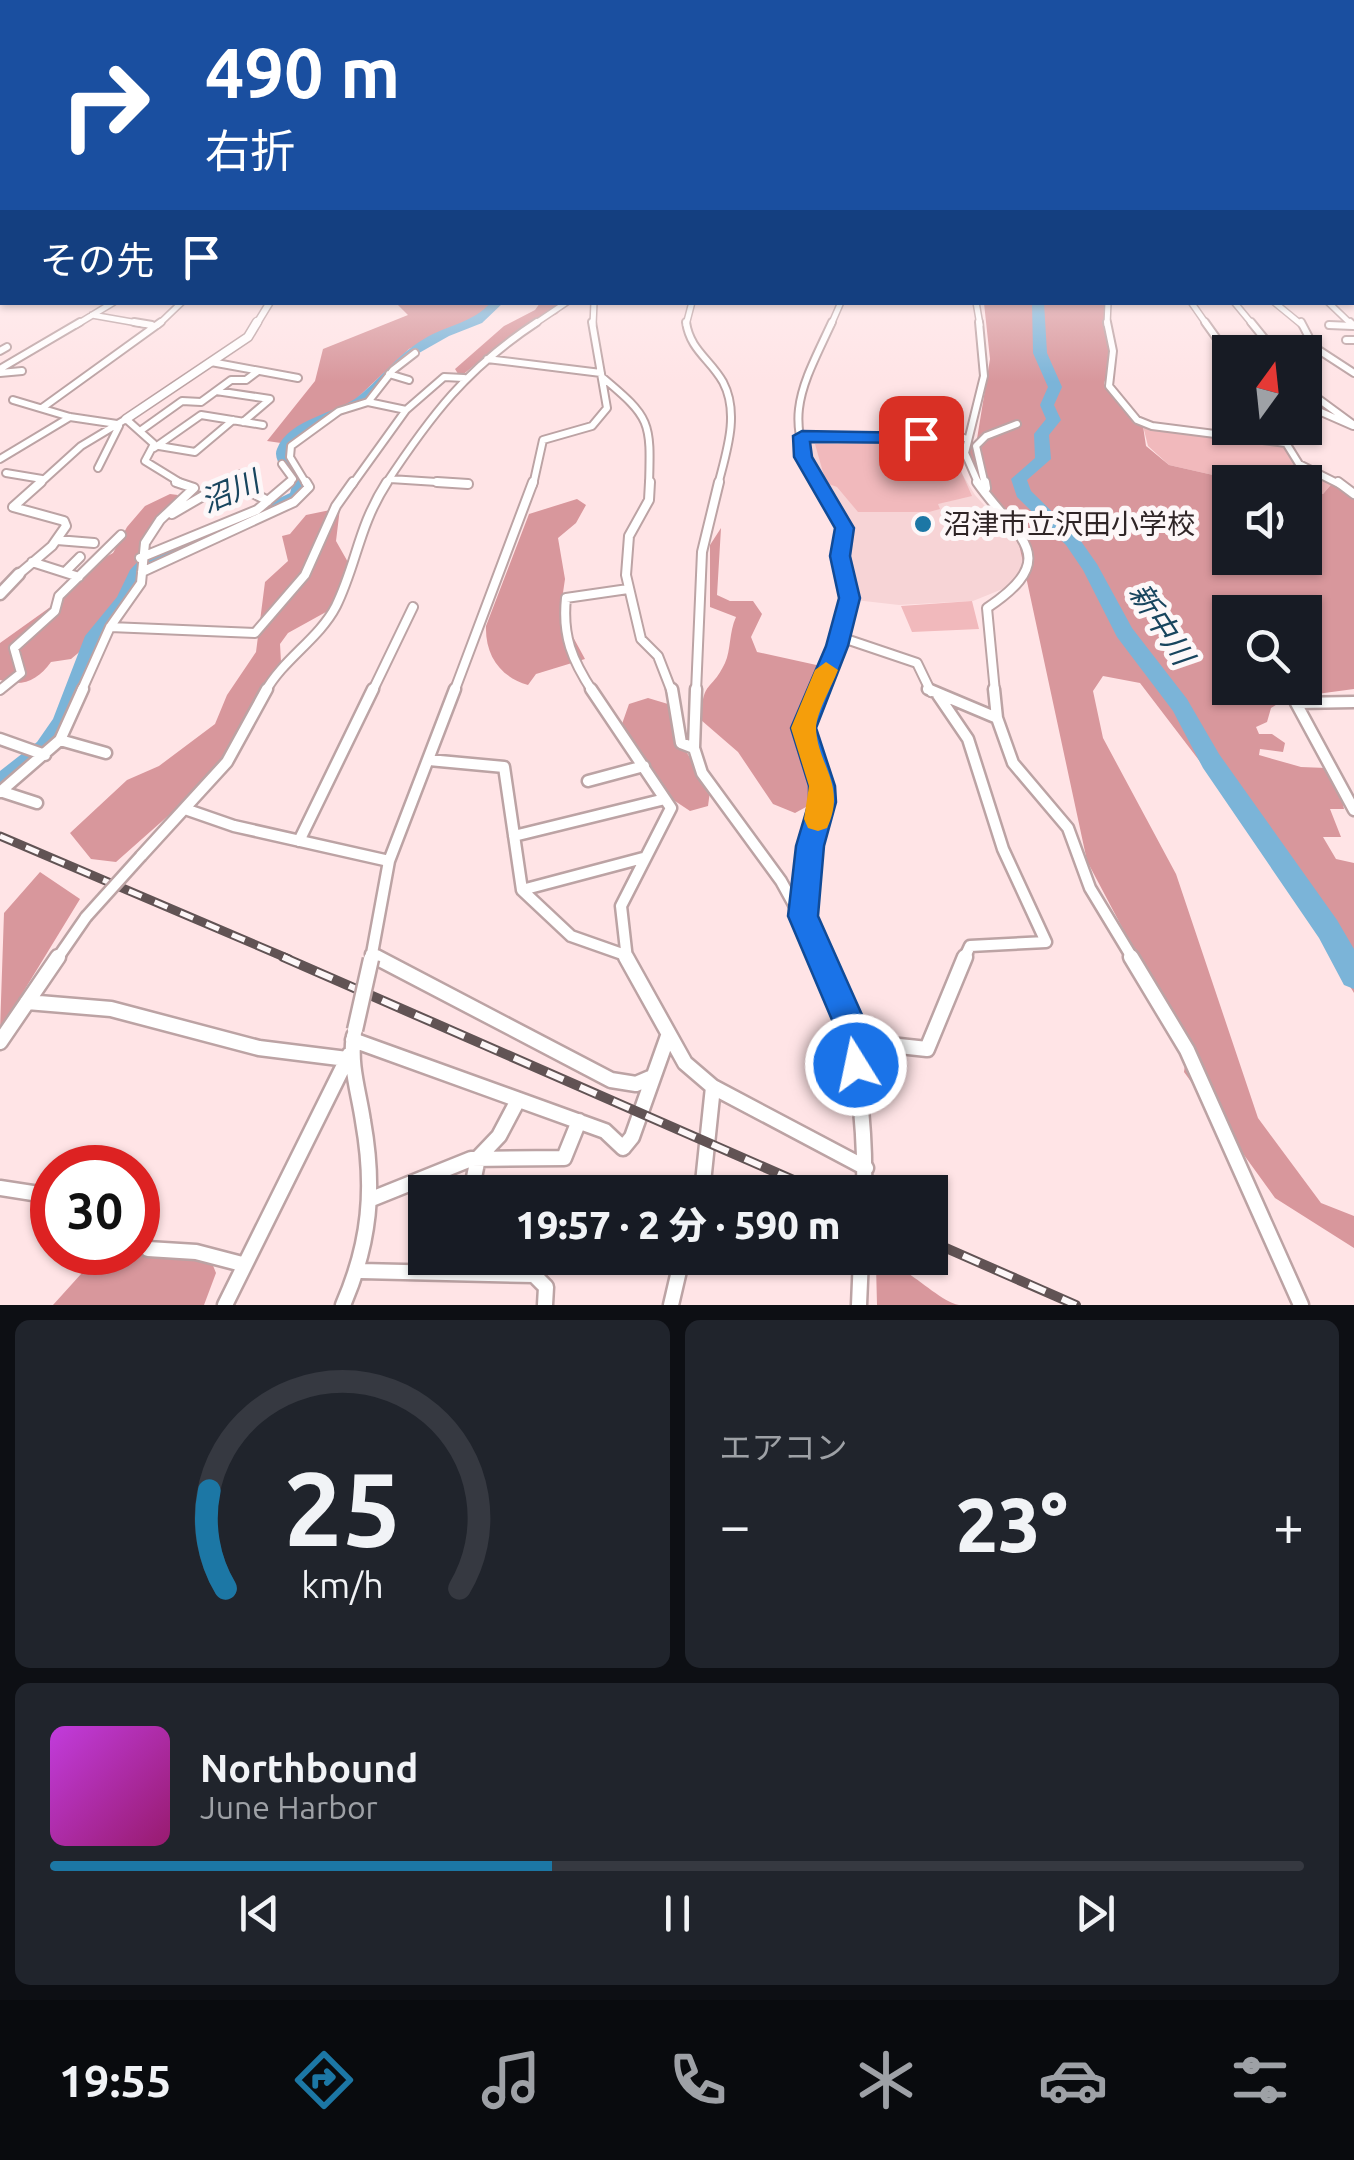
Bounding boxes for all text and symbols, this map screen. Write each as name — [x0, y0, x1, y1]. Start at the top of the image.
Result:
text: 490 m — [205, 33, 400, 111]
icon: right — [40, 40, 170, 170]
text: 右折 — [205, 125, 295, 176]
icon: arrive — [174, 230, 229, 285]
text: その先 — [40, 239, 154, 281]
north arrow — [1212, 335, 1322, 445]
map controls — [1212, 335, 1322, 705]
pin — [879, 396, 964, 481]
icon: arrive — [894, 411, 949, 466]
water label: 沼川 — [195, 463, 267, 518]
button: sound — [1212, 465, 1322, 575]
place label: 沼津市立沢田小学校 — [943, 508, 1195, 539]
marker: 沼津市立沢田小学校 — [912, 513, 934, 535]
water label: 新中川 — [1123, 576, 1202, 673]
button: search — [1212, 595, 1322, 705]
position arrow — [804, 1013, 908, 1117]
speed limit sign: 30 — [30, 1145, 160, 1275]
text: 19:57 · 2 分 · 590 m — [516, 1204, 840, 1246]
text: エアコン — [720, 1429, 848, 1465]
text: 25 — [284, 1449, 401, 1566]
text: 23° — [956, 1482, 1068, 1566]
text: − — [720, 1494, 751, 1555]
text: + — [1273, 1494, 1304, 1555]
text: km/h — [301, 1565, 384, 1605]
text: Northbound — [200, 1747, 418, 1789]
text: June Harbor — [200, 1789, 378, 1825]
icon: previous — [232, 1886, 287, 1941]
icon: pause — [650, 1886, 705, 1941]
icon: next — [1068, 1886, 1123, 1941]
icon: directions — [289, 2045, 359, 2115]
icon: music — [476, 2045, 546, 2115]
icon: phone — [663, 2045, 733, 2115]
icon: climate — [851, 2045, 921, 2115]
icon: car — [1038, 2045, 1108, 2115]
icon: filters — [1225, 2045, 1295, 2115]
text: 19:55 — [59, 2055, 171, 2106]

